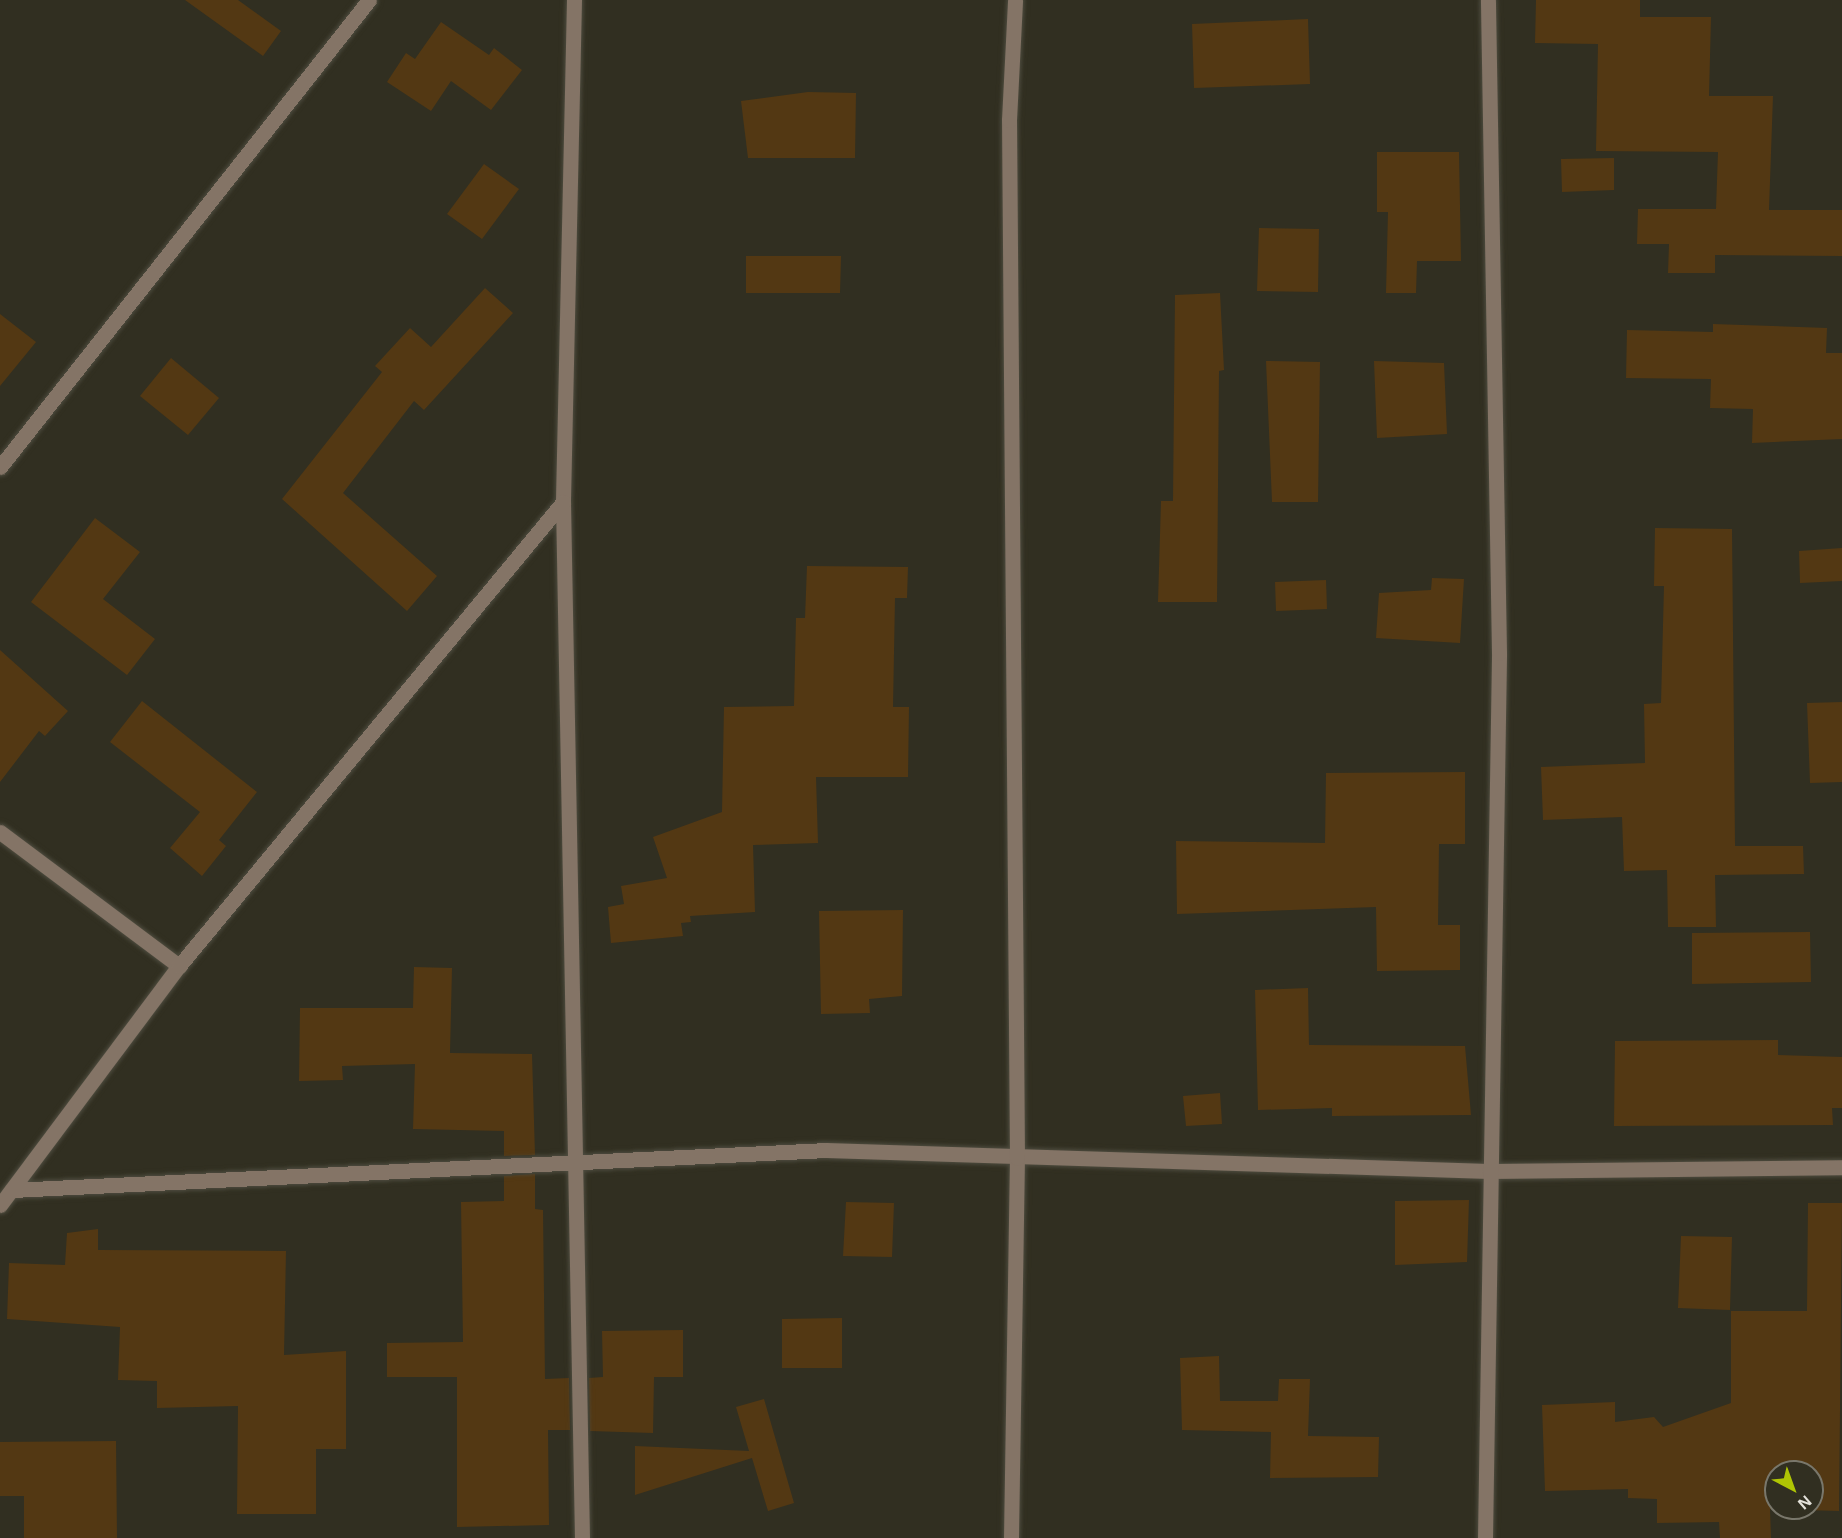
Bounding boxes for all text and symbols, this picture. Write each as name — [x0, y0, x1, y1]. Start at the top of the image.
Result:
north arrow — [1764, 1460, 1824, 1520]
text: N — [1795, 1492, 1815, 1513]

